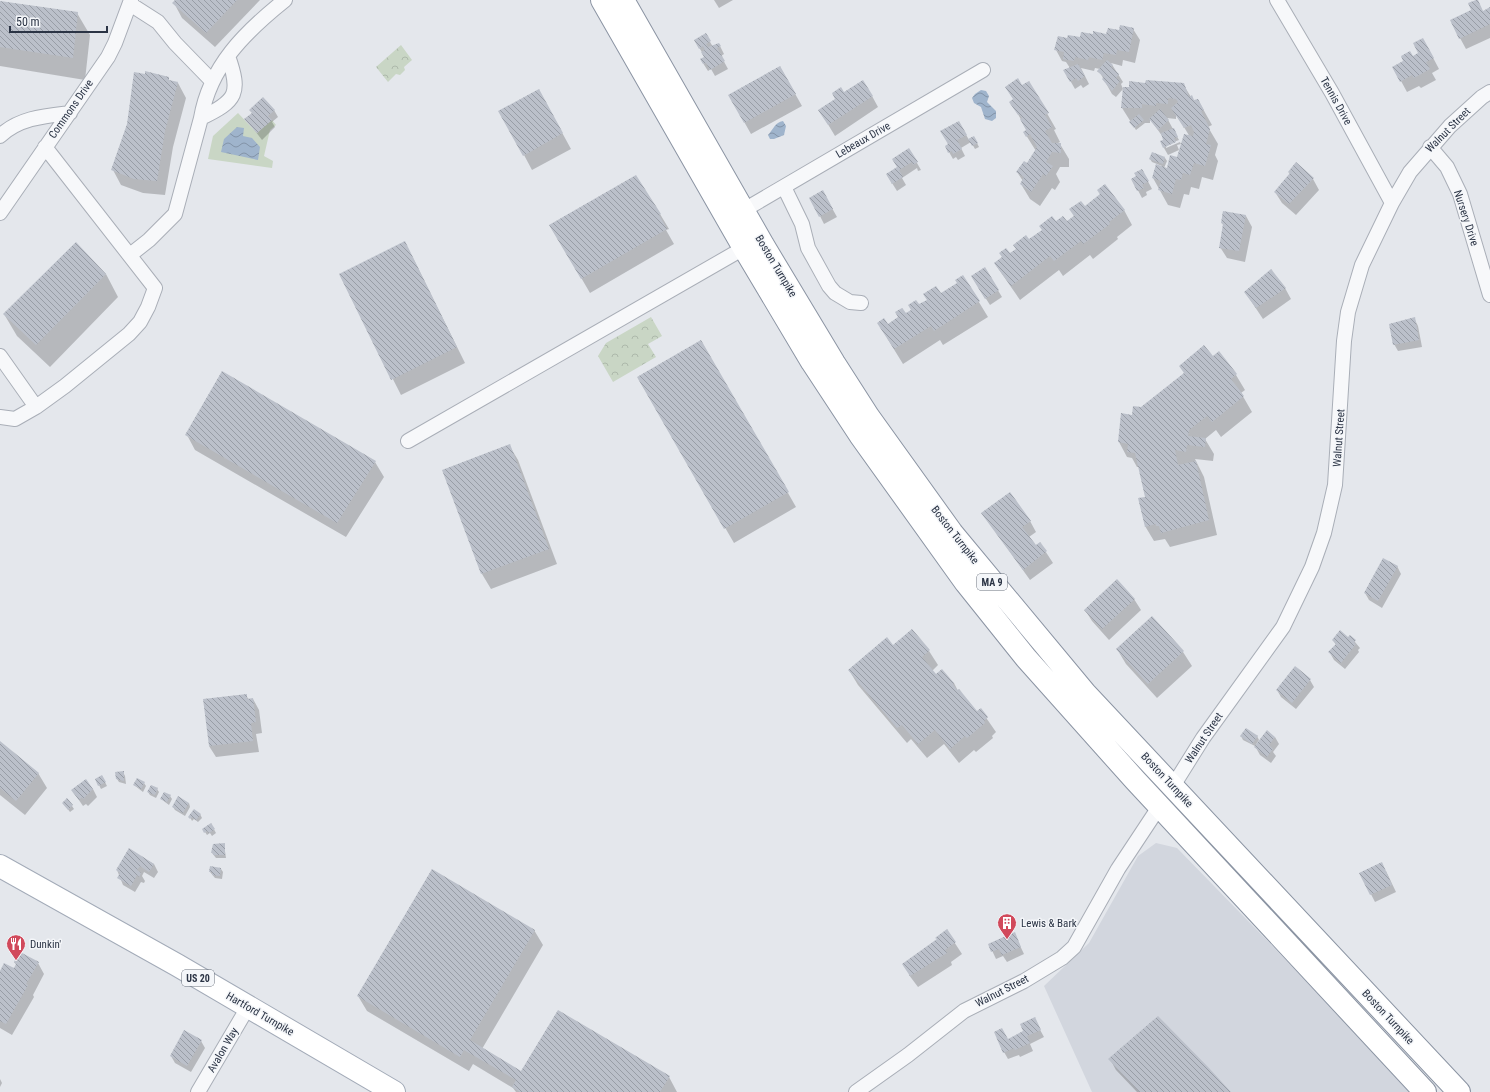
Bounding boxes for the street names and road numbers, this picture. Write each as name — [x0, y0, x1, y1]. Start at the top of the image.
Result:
street label: Tennis Drive — [1317, 75, 1355, 127]
street label: Commons Drive — [46, 77, 96, 141]
street label: Walnut Street — [1423, 105, 1473, 155]
street label: Lebeaux Drive — [833, 119, 893, 161]
street label: Nursery Drive — [1451, 188, 1481, 248]
street label: Boston Turnpike — [752, 233, 800, 299]
street label: Walnut Street — [1330, 409, 1348, 467]
street label: Boston Turnpike — [928, 503, 982, 567]
road number: MA 9 — [977, 574, 1007, 590]
street label: Walnut Street — [1182, 710, 1226, 766]
street label: Boston Turnpike — [1138, 750, 1196, 810]
road number: US 20 — [182, 970, 214, 986]
street label: Walnut Street — [973, 972, 1031, 1010]
street label: Boston Turnpike — [1359, 987, 1417, 1047]
street label: Hartford Turnpike — [224, 989, 296, 1039]
street label: Avalon Way — [205, 1025, 241, 1075]

